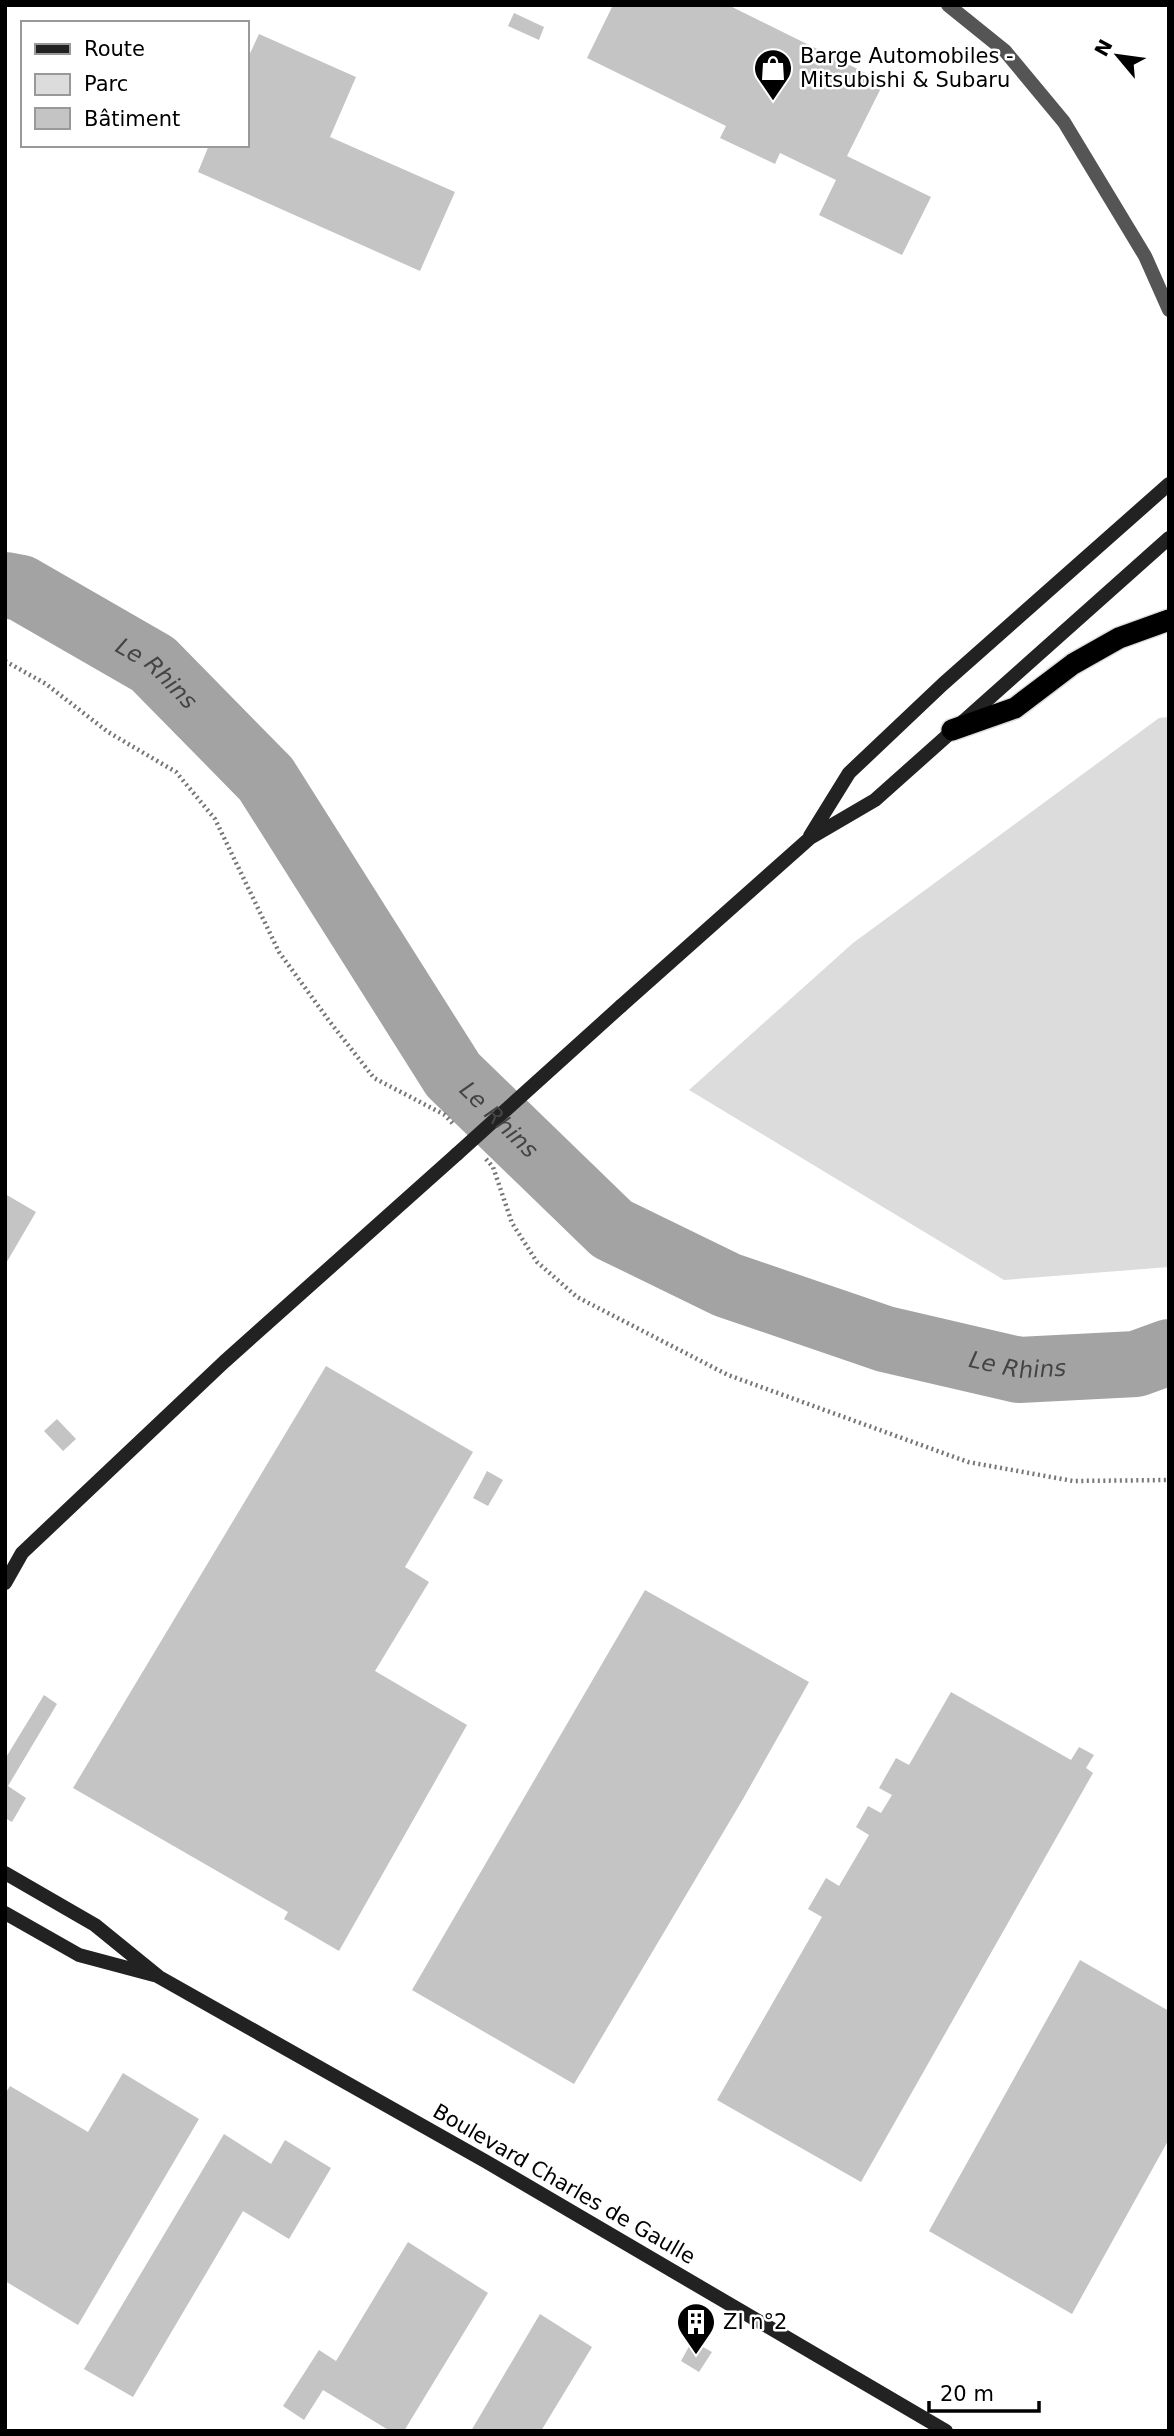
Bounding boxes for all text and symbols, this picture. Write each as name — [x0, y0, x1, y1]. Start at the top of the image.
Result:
legend — [21, 21, 248, 147]
north arrow — [1083, 21, 1153, 91]
text: N — [1090, 35, 1117, 60]
text: Route — [84, 37, 145, 61]
place label: Barge Automobiles - Mitsubishi & Subaru — [800, 44, 1014, 92]
shop icon: Barge Automobiles - Mitsubishi & Subaru — [752, 47, 794, 102]
text: Parc — [84, 72, 128, 96]
text: Bâtiment — [84, 107, 180, 131]
water label: Le Rhins — [111, 633, 202, 714]
water label: Le Rhins — [455, 1076, 543, 1163]
water label: Le Rhins — [967, 1346, 1067, 1383]
street label: Boulevard Charles de Gaulle — [429, 2099, 699, 2269]
building icon: ZI n°2 — [675, 2301, 717, 2356]
place label: ZI n°2 — [723, 2310, 787, 2334]
scale bar — [929, 2370, 1039, 2414]
text: 20 m — [940, 2382, 994, 2406]

